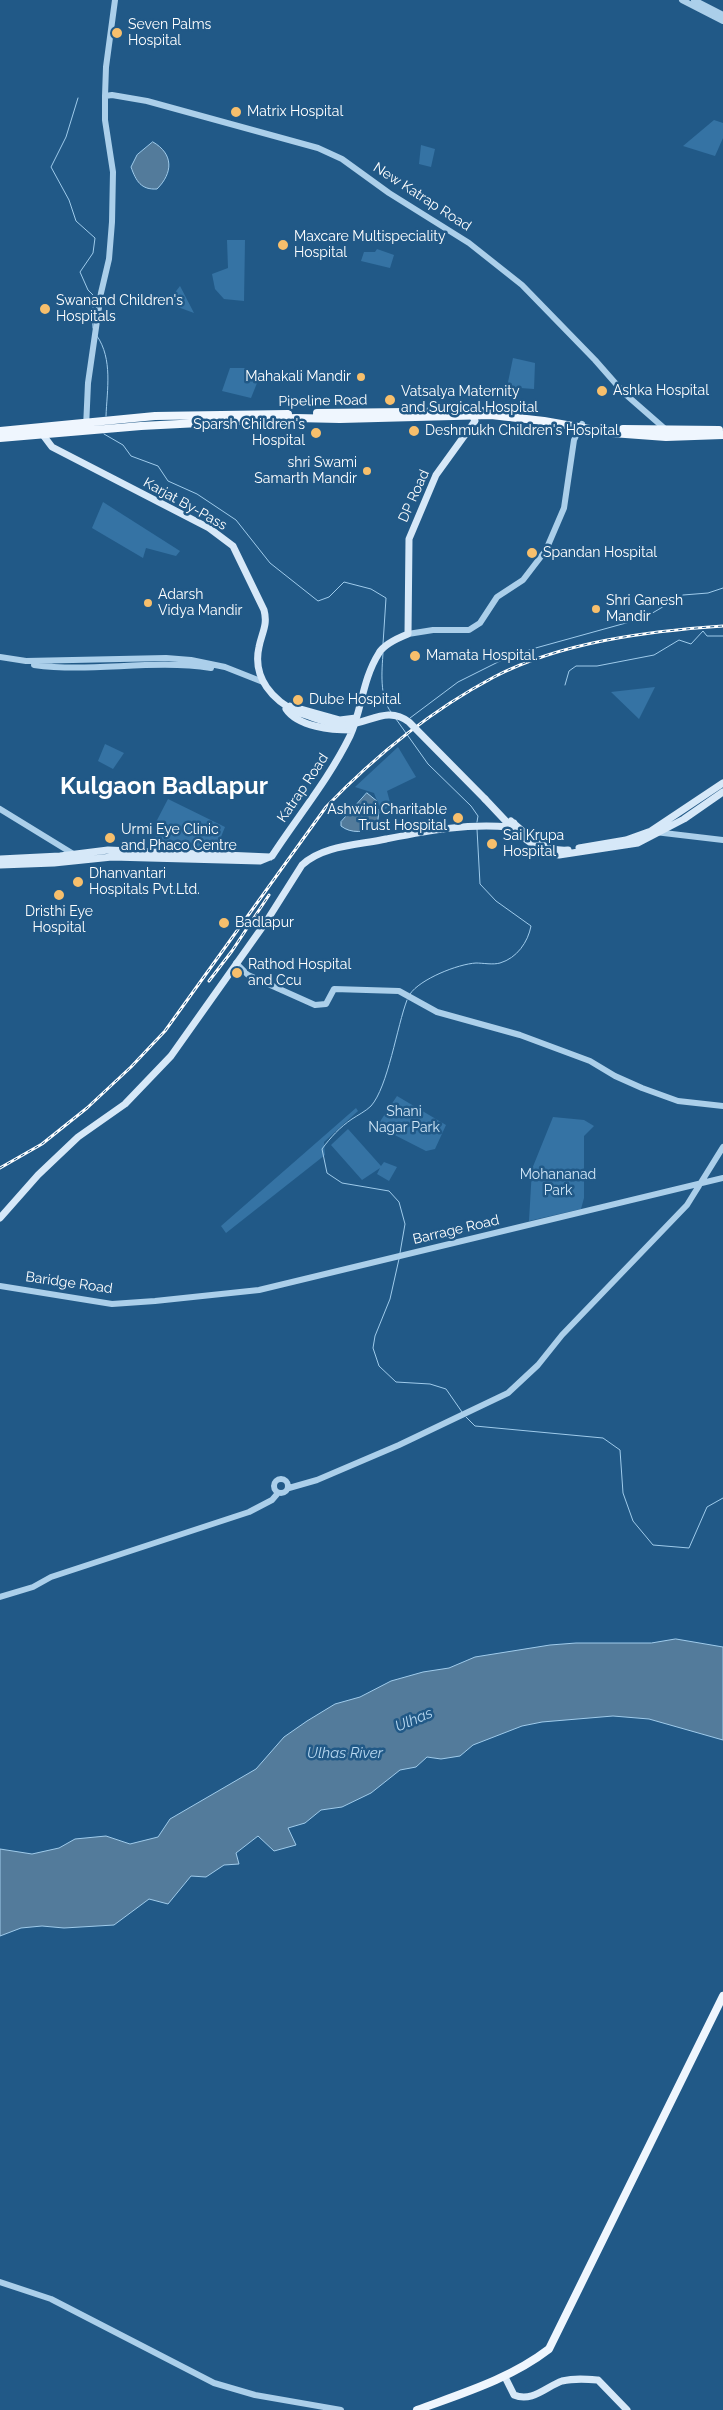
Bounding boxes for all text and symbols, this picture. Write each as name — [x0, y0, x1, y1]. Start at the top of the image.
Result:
place label: Seven Palms Hospital — [128, 17, 211, 49]
marker: Seven Palms Hospital — [110, 26, 124, 40]
place label: Matrix Hospital — [247, 104, 343, 120]
marker: Matrix Hospital — [229, 105, 243, 119]
street label: New Katrap Road — [370, 159, 474, 235]
place label: Maxcare Multispeciality Hospital — [294, 229, 446, 262]
marker: Maxcare Multispeciality Hospital — [276, 238, 290, 252]
place label: Swanand Children's Hospitals — [56, 293, 183, 326]
marker: Swanand Children's Hospitals — [38, 302, 52, 316]
place label: Mahakali Mandir — [245, 369, 351, 385]
marker: Mahakali Mandir — [355, 371, 367, 383]
place label: Ashka Hospital — [613, 383, 709, 399]
place label: Vatsalya Maternity and Surgical Hospital — [401, 384, 538, 417]
marker: Ashka Hospital — [595, 384, 609, 398]
street label: Pipeline Road — [278, 392, 368, 410]
marker: Vatsalya Maternity and Surgical Hospital — [383, 393, 397, 407]
place label: Sparsh Children's Hospital — [193, 417, 305, 450]
place label: Deshmukh Children's Hospital — [425, 423, 619, 439]
marker: Deshmukh Children's Hospital — [407, 424, 421, 438]
marker: Sparsh Children's Hospital — [309, 426, 323, 440]
place label: shri Swami Samarth Mandir — [254, 455, 357, 488]
marker: shri Swami Samarth Mandir — [361, 465, 373, 477]
street label: DP Road — [395, 467, 433, 525]
street label: Karjat By-Pass — [140, 474, 230, 534]
place label: Spandan Hospital — [543, 545, 657, 561]
marker: Spandan Hospital — [525, 546, 539, 560]
place label: Adarsh Vidya Mandir — [158, 587, 243, 620]
place label: Shri Ganesh Mandir — [606, 593, 683, 626]
marker: Adarsh Vidya Mandir — [142, 597, 154, 609]
marker: Shri Ganesh Mandir — [590, 603, 602, 615]
place label: Mamata Hospital. — [426, 648, 538, 664]
marker: Mamata Hospital. — [408, 649, 422, 663]
place label: Dube Hospital — [309, 692, 401, 708]
marker: Dube Hospital — [291, 693, 305, 707]
street label: Katrap Road — [274, 750, 332, 826]
district label: Kulgaon Badlapur — [60, 773, 268, 801]
place label: Ashwini Charitable Trust Hospital — [327, 802, 447, 834]
marker: Ashwini Charitable Trust Hospital — [451, 811, 465, 825]
place label: Urmi Eye Clinic and Phaco Centre — [121, 822, 237, 854]
place label: Sai Krupa Hospital — [503, 828, 564, 860]
marker: Urmi Eye Clinic and Phaco Centre — [103, 831, 117, 845]
marker: Sai Krupa Hospital — [485, 837, 499, 851]
place label: Dhanvantari Hospitals Pvt.Ltd. — [89, 866, 200, 899]
marker: Dhanvantari Hospitals Pvt.Ltd. — [71, 875, 85, 889]
marker: Dristhi Eye Hospital — [52, 888, 66, 902]
place label: Dristhi Eye Hospital — [25, 904, 93, 936]
place label: Badlapur — [235, 915, 294, 931]
marker: Badlapur — [217, 916, 231, 930]
place label: Rathod Hospital and Ccu — [248, 957, 351, 990]
marker: Rathod Hospital and Ccu — [230, 966, 244, 980]
park label: Shani Nagar Park — [368, 1104, 440, 1136]
park label: Mohananad Park — [520, 1167, 596, 1200]
street label: Barrage Road — [411, 1212, 501, 1248]
street label: Baridge Road — [24, 1269, 114, 1297]
water label: Ulhas — [392, 1704, 436, 1736]
water label: Ulhas River — [307, 1744, 383, 1762]

